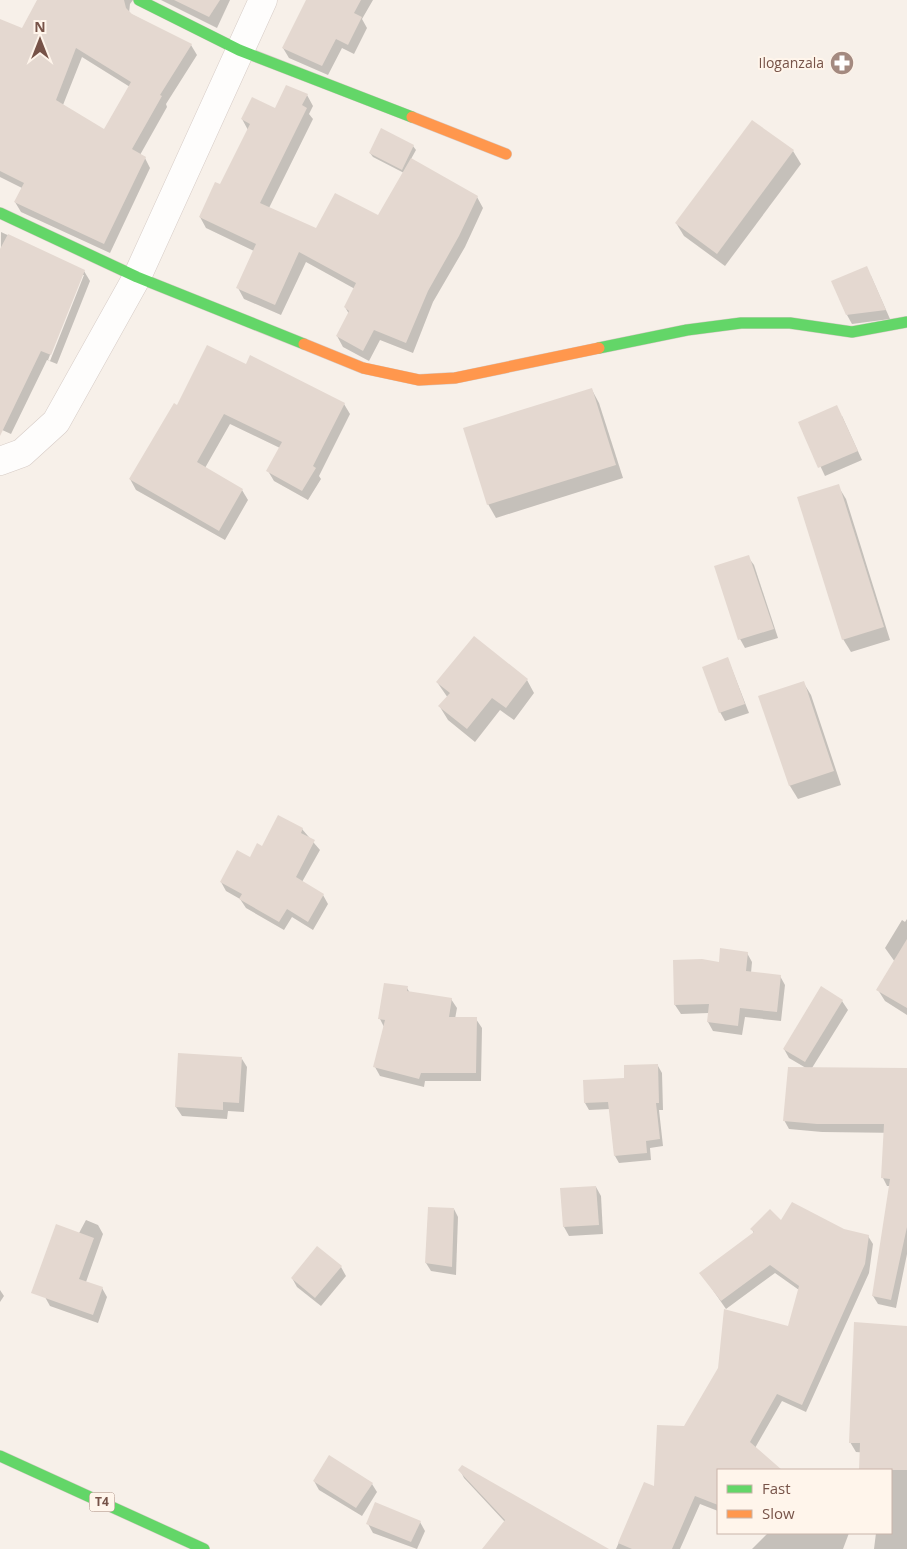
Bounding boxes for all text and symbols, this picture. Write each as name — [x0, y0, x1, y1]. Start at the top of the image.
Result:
north arrow — [15, 15, 65, 65]
text: N — [34, 17, 46, 36]
pharmacy icon: Iloganzala — [829, 50, 855, 76]
place label: Iloganzala — [759, 53, 824, 72]
legend — [717, 1469, 892, 1534]
text: Fast — [762, 1478, 791, 1498]
road number: T4 — [90, 1492, 114, 1511]
text: Slow — [762, 1503, 795, 1523]

